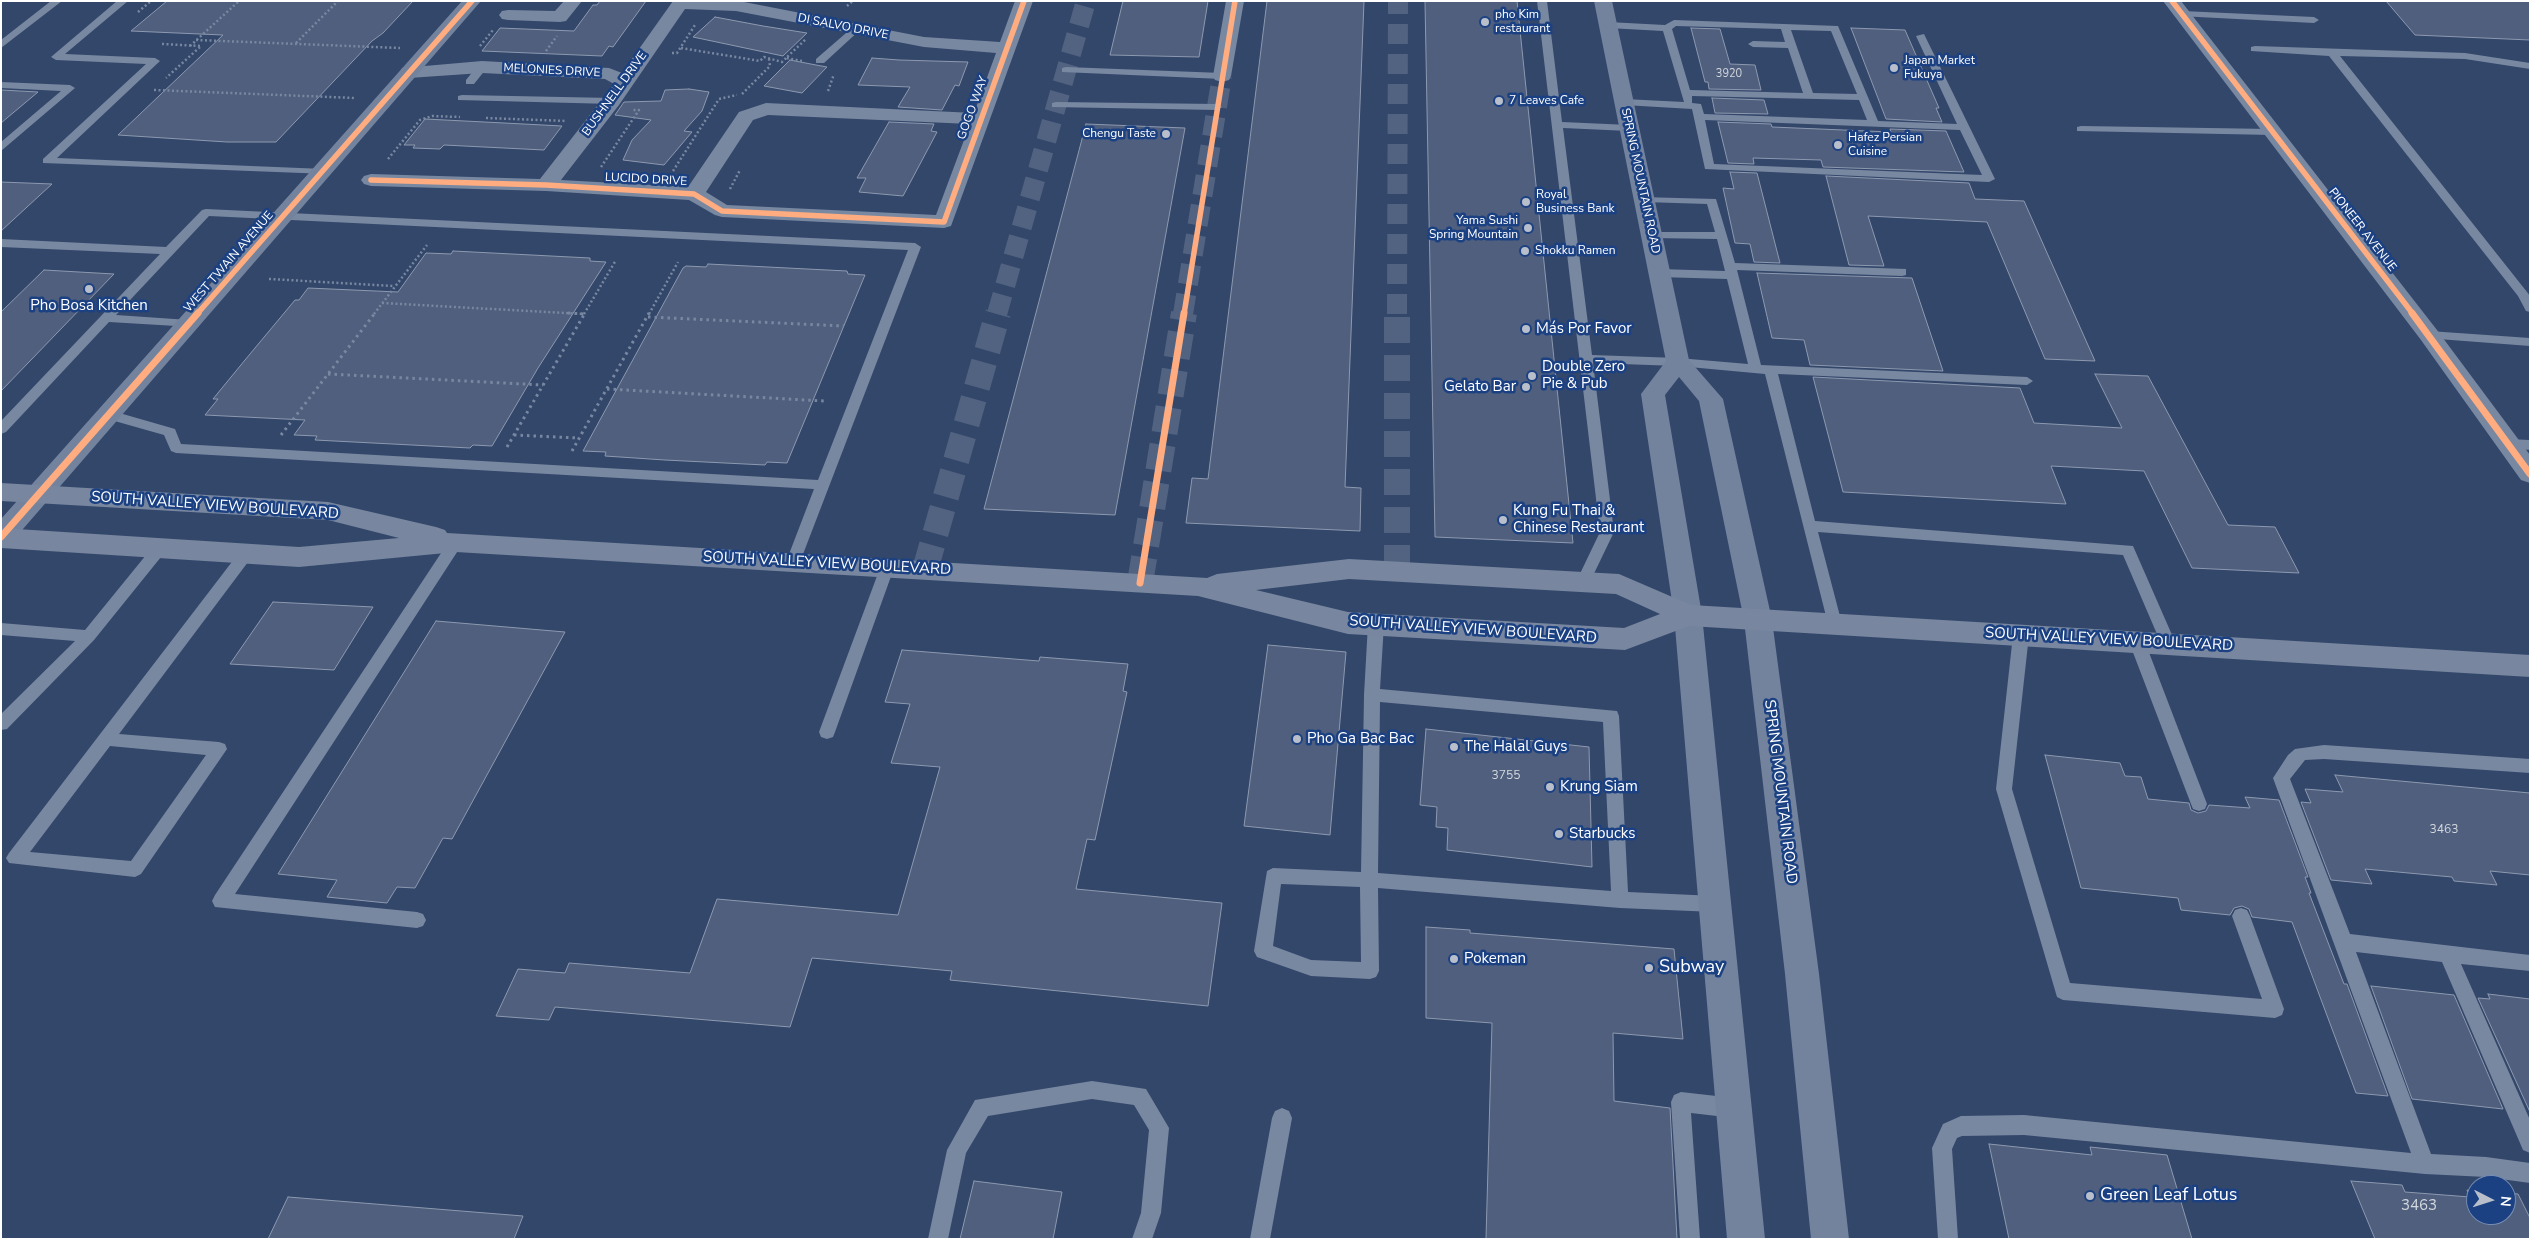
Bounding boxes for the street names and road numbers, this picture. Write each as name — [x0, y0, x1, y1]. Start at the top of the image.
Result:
street label: DI SALVO DRIVE — [796, 11, 890, 43]
street label: BUSHNELL DRIVE — [580, 49, 650, 139]
street label: MELONIES DRIVE — [503, 61, 601, 81]
street label: GOGO WAY — [955, 74, 991, 142]
street label: SPRING MOUNTAIN ROAD — [1618, 107, 1662, 255]
street label: LUCIDO DRIVE — [604, 171, 688, 189]
street label: PIONEER AVENUE — [2325, 185, 2399, 275]
street label: WEST TWAIN AVENUE — [181, 208, 277, 316]
street label: SOUTH VALLEY VIEW BOULEVARD — [91, 488, 339, 524]
street label: SOUTH VALLEY VIEW BOULEVARD — [703, 549, 951, 579]
street label: SOUTH VALLEY VIEW BOULEVARD — [1349, 612, 1597, 648]
street label: SOUTH VALLEY VIEW BOULEVARD — [1985, 625, 2233, 655]
street label: SPRING MOUNTAIN ROAD — [1760, 699, 1800, 885]

